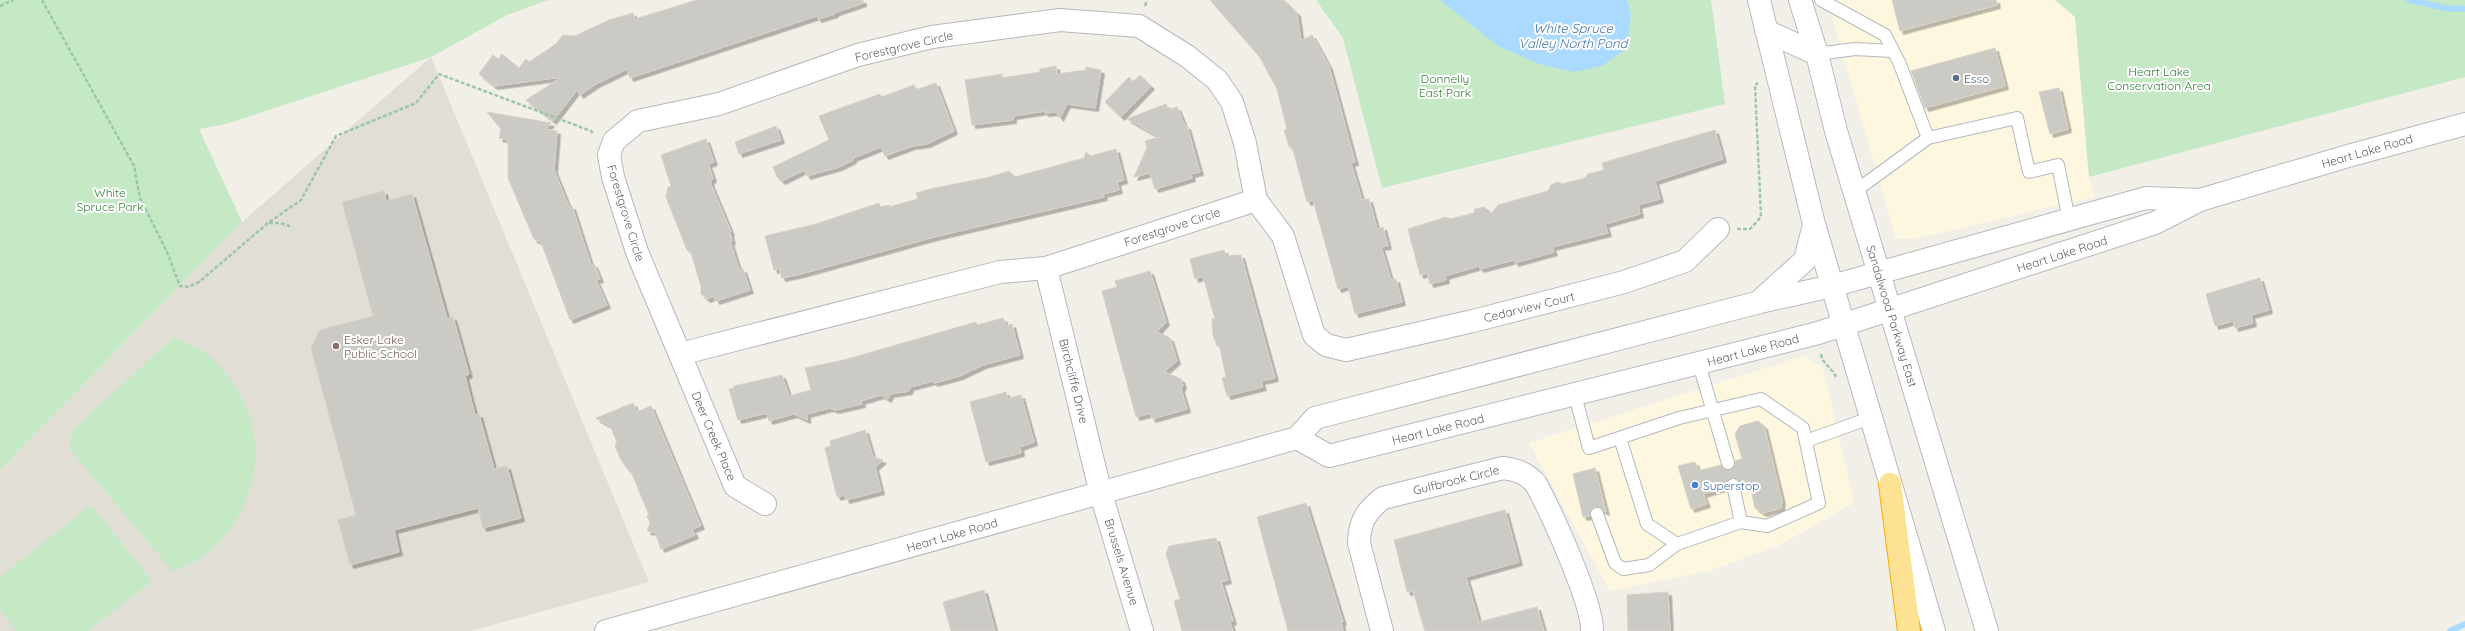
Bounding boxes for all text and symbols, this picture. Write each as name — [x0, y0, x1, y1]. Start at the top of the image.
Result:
water label: White Spruce Valley North Pond — [1519, 20, 1630, 51]
street label: Forestgrove Circle — [853, 27, 955, 65]
park label: Heart Lake Conservation Area — [2107, 64, 2211, 93]
park label: Donnelly East Park — [1419, 71, 1471, 100]
place label: Esso — [1964, 71, 1989, 86]
marker: Esso — [1951, 73, 1961, 83]
street label: Heart Lake Road — [2320, 131, 2414, 171]
street label: Forestgrove Circle — [604, 163, 648, 263]
park label: White Spruce Park — [76, 185, 144, 214]
street label: Forestgrove Circle — [1122, 204, 1222, 250]
street label: Heart Lake Road — [2015, 232, 2109, 276]
street label: Sandalwood Parkway East — [1863, 243, 1921, 389]
street label: Cedarview Court — [1482, 288, 1576, 326]
street label: Heart Lake Road — [1705, 331, 1801, 369]
place label: Esker Lake Public School — [344, 332, 417, 361]
street label: Birchcliffe Drive — [1056, 337, 1092, 425]
marker: Esker Lake Public School — [331, 341, 341, 351]
street label: Deer Creek Place — [688, 389, 740, 483]
street label: Heart Lake Road — [1390, 410, 1486, 448]
street label: Gulfbrook Circle — [1411, 462, 1501, 498]
place label: Superstop — [1703, 478, 1759, 493]
marker: Superstop — [1690, 480, 1700, 490]
street label: Heart Lake Road — [905, 515, 999, 555]
street label: Brussels Avenue — [1102, 517, 1142, 607]

